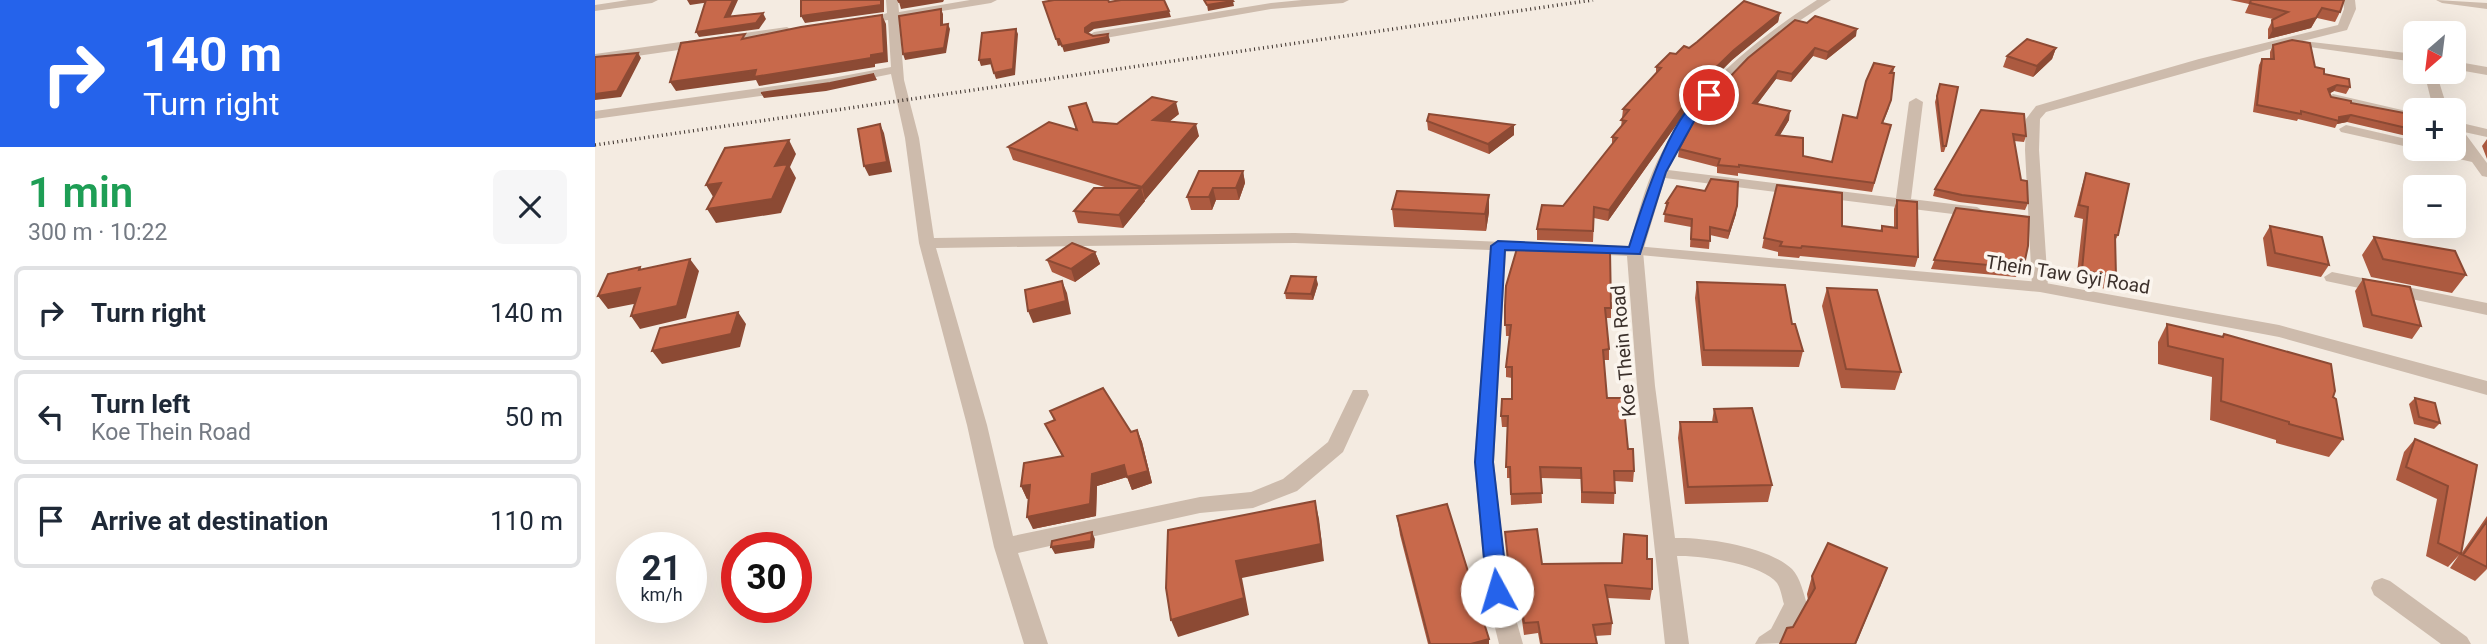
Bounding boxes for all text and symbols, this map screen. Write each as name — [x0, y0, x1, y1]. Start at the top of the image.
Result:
north arrow — [2403, 21, 2466, 84]
map controls — [2403, 21, 2466, 238]
text: 140 m — [143, 26, 282, 83]
icon: right — [28, 28, 119, 119]
pin — [1679, 65, 1739, 125]
icon: arrive — [1690, 76, 1728, 114]
text: Turn right — [143, 85, 279, 123]
button: + — [2403, 98, 2466, 161]
text: 1 min — [28, 168, 133, 217]
button: close — [493, 170, 567, 244]
button: − — [2403, 175, 2466, 238]
text: 300 m · 10:22 — [28, 219, 167, 246]
street label: Thein Taw Gyi Road — [1984, 250, 2152, 299]
street label: Koe Thein Road — [1606, 284, 1641, 418]
icon: right — [32, 294, 70, 332]
text: Turn right — [91, 298, 206, 328]
text: 140 m — [490, 298, 563, 328]
text: Turn left — [91, 389, 190, 419]
icon: left — [32, 398, 70, 436]
text: 50 m — [505, 402, 563, 432]
text: Koe Thein Road — [91, 419, 251, 446]
icon: arrive — [32, 502, 70, 540]
text: Arrive at destination — [91, 506, 328, 536]
text: 110 m — [490, 506, 563, 536]
speed limit sign: 30 — [721, 532, 812, 623]
text: 21 — [641, 548, 682, 589]
position arrow — [1460, 554, 1534, 628]
text: km/h — [640, 584, 683, 605]

